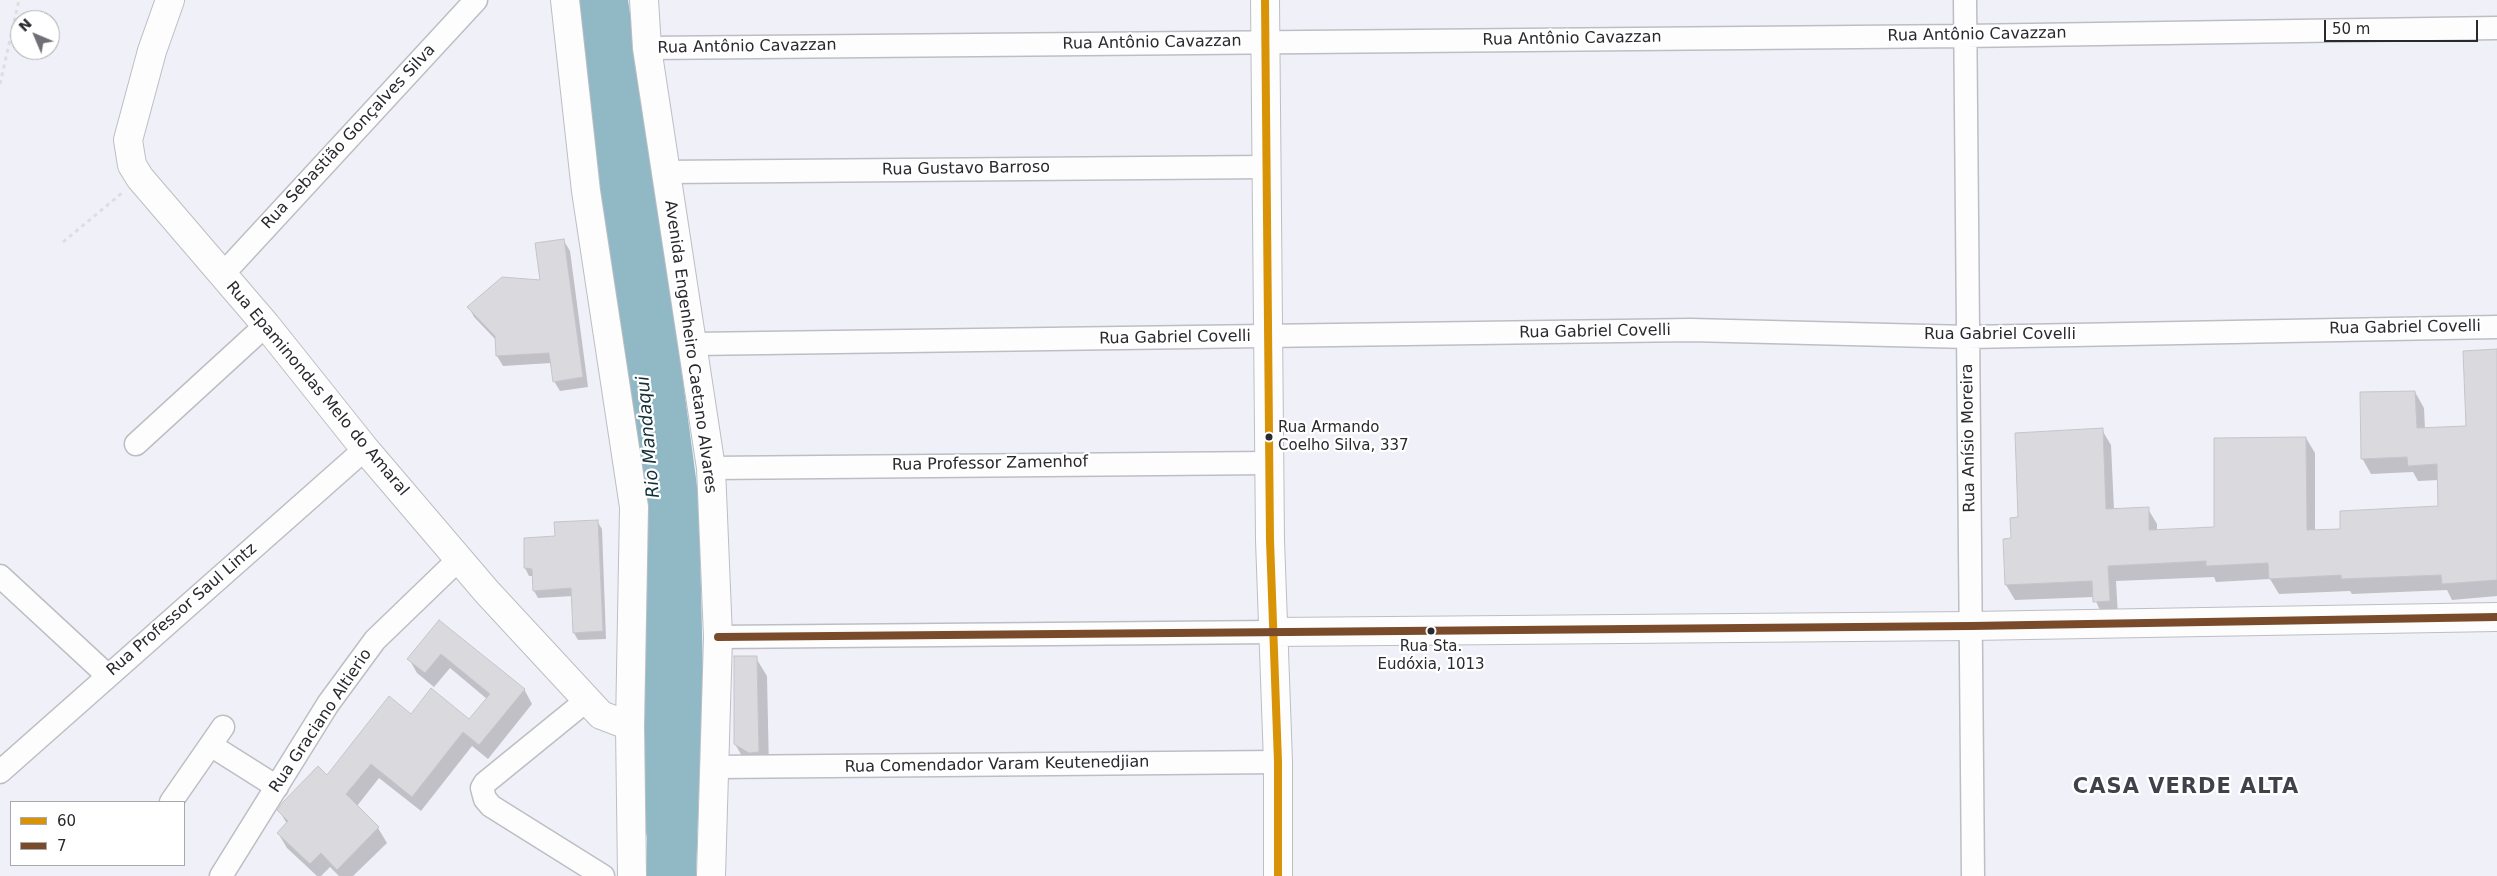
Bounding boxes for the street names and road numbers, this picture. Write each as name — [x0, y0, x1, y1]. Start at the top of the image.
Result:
street label: Rua Antônio Cavazzan — [1887, 24, 2067, 46]
street label: Rua Antônio Cavazzan — [1482, 28, 1662, 50]
street label: Rua Antônio Cavazzan — [1062, 32, 1242, 54]
street label: Rua Antônio Cavazzan — [657, 36, 837, 58]
street label: Rua Sebastião Gonçalves Silva — [258, 41, 440, 233]
street label: Rua Gustavo Barroso — [882, 158, 1050, 180]
street label: Avenida Engenheiro Caetano Alvares — [660, 199, 720, 495]
street label: Rua Epaminondas Melo do Amaral — [222, 278, 412, 500]
street label: Rua Gabriel Covelli — [2329, 317, 2481, 339]
street label: Rua Gabriel Covelli — [1519, 321, 1671, 343]
street label: Rua Gabriel Covelli — [1924, 325, 2076, 345]
street label: Rua Gabriel Covelli — [1099, 327, 1251, 349]
street label: Rua Anísio Moreira — [1958, 363, 1980, 513]
street label: Rua Professor Zamenhof — [892, 453, 1088, 475]
street label: Rua Professor Saul Lintz — [103, 540, 261, 680]
street label: Rua Graciano Altierio — [266, 646, 376, 796]
street label: Rua Comendador Varam Keutenedjian — [844, 753, 1150, 777]

